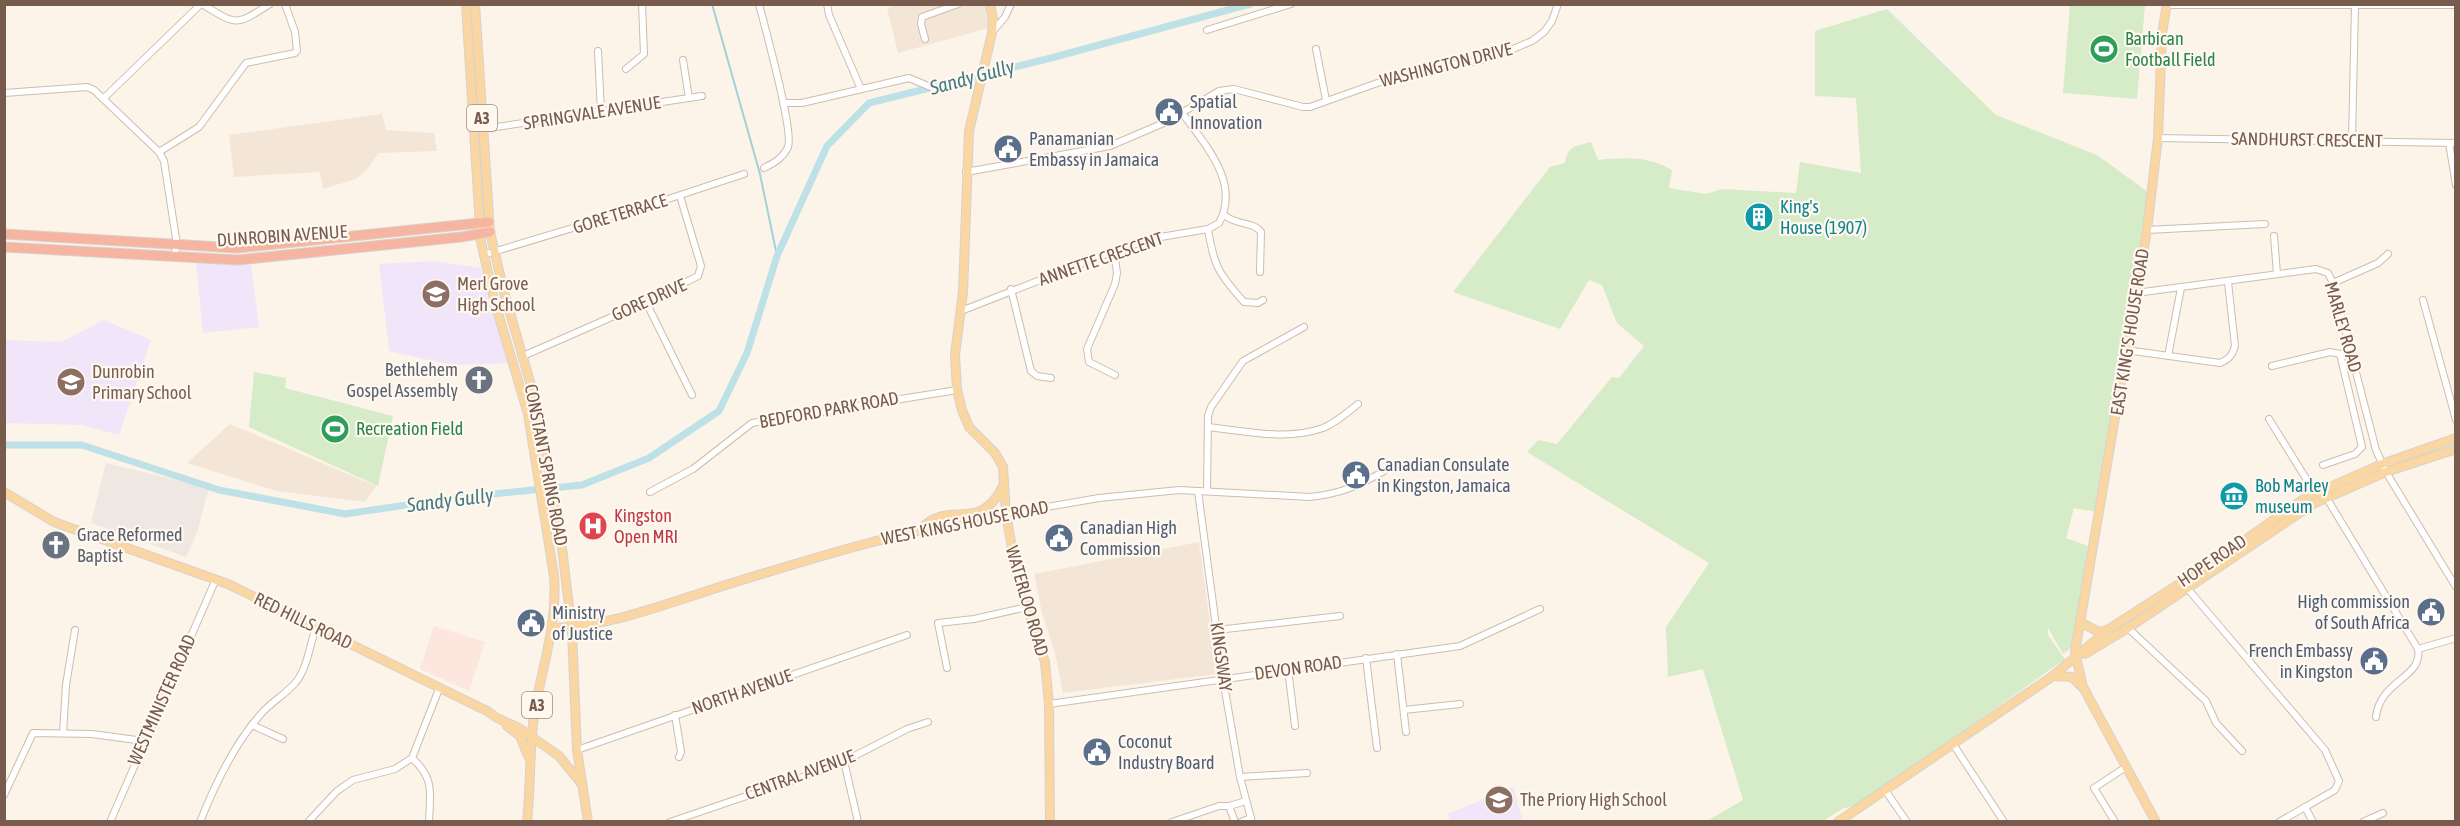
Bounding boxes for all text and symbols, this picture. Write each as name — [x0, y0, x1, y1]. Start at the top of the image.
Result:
place label: Barbican Football Field — [2125, 28, 2216, 70]
sports icon: Barbican Football Field — [2088, 33, 2120, 65]
street label: WASHINGTON DRIVE — [1378, 38, 1515, 91]
water label: Sandy Gully — [926, 54, 1017, 99]
street label: SPRINGVALE AVENUE — [522, 91, 662, 134]
place label: Spatial Innovation — [1190, 91, 1262, 133]
public building icon: Spatial Innovation — [1153, 96, 1185, 128]
road number: A3 — [467, 105, 497, 131]
place label: Panamanian Embassy in Jamaica — [1029, 128, 1159, 170]
street label: SANDHURST CRESCENT — [2231, 128, 2383, 151]
public building icon: Panamanian Embassy in Jamaica — [992, 133, 1024, 165]
street label: GORE TERRACE — [570, 189, 670, 238]
place label: King's House (1907) — [1780, 196, 1867, 238]
building icon: King's House (1907) — [1743, 201, 1775, 233]
street label: DUNROBIN AVENUE — [216, 220, 348, 251]
street label: ANNETTE CRESCENT — [1036, 227, 1166, 290]
street label: EAST KING'S HOUSE ROAD — [2106, 247, 2153, 417]
place label: Merl Grove High School — [457, 273, 535, 315]
street label: GORE DRIVE — [608, 274, 690, 325]
school or university icon: Merl Grove High School — [420, 278, 452, 310]
street label: MARLEY ROAD — [2321, 279, 2366, 375]
place label: Bethlehem Gospel Assembly — [347, 359, 458, 401]
place label: Dunrobin Primary School — [92, 361, 192, 403]
church icon: Bethlehem Gospel Assembly — [463, 364, 495, 396]
school or university icon: Dunrobin Primary School — [55, 366, 87, 398]
street label: CONSTANT SPRING ROAD — [521, 382, 572, 548]
street label: BEDFORD PARK ROAD — [758, 387, 900, 432]
sports icon: Recreation Field — [319, 413, 351, 445]
place label: Recreation Field — [356, 418, 463, 439]
place label: Canadian Consulate in Kingston, Jamaica — [1377, 454, 1511, 496]
public building icon: Canadian Consulate in Kingston, Jamaica — [1340, 459, 1372, 491]
place label: Bob Marley museum — [2255, 475, 2329, 517]
museum icon: Bob Marley museum — [2218, 480, 2250, 512]
water label: Sandy Gully — [404, 483, 495, 516]
street label: WEST KINGS HOUSE ROAD — [880, 496, 1050, 549]
place label: Kingston Open MRI — [614, 505, 678, 547]
hospital icon: Kingston Open MRI — [577, 510, 609, 542]
place label: Canadian High Commission — [1080, 517, 1177, 559]
public building icon: Canadian High Commission — [1043, 522, 1075, 554]
place label: Grace Reformed Baptist — [77, 524, 183, 566]
church icon: Grace Reformed Baptist — [40, 529, 72, 561]
street label: HOPE ROAD — [2173, 530, 2250, 591]
street label: WATERLOO ROAD — [1002, 543, 1053, 658]
street label: RED HILLS ROAD — [251, 588, 356, 653]
place label: High commission of South Africa — [2297, 591, 2410, 633]
public building icon: High commission of South Africa — [2415, 596, 2447, 628]
place label: Ministry of Justice — [552, 602, 613, 644]
public building icon: Ministry of Justice — [515, 607, 547, 639]
street label: KINGSWAY — [1206, 621, 1237, 693]
street label: WESTMINISTER ROAD — [123, 631, 200, 768]
place label: French Embassy in Kingston — [2248, 640, 2353, 682]
public building icon: French Embassy in Kingston — [2358, 645, 2390, 677]
street label: DEVON ROAD — [1253, 651, 1343, 684]
street label: NORTH AVENUE — [689, 664, 795, 719]
road number: A3 — [522, 692, 552, 718]
place label: Coconut Industry Board — [1118, 731, 1214, 773]
public building icon: Coconut Industry Board — [1081, 736, 1113, 768]
street label: CENTRAL AVENUE — [742, 745, 858, 804]
school or university icon: The Priory High School — [1483, 784, 1515, 816]
place label: The Priory High School — [1520, 789, 1667, 810]

